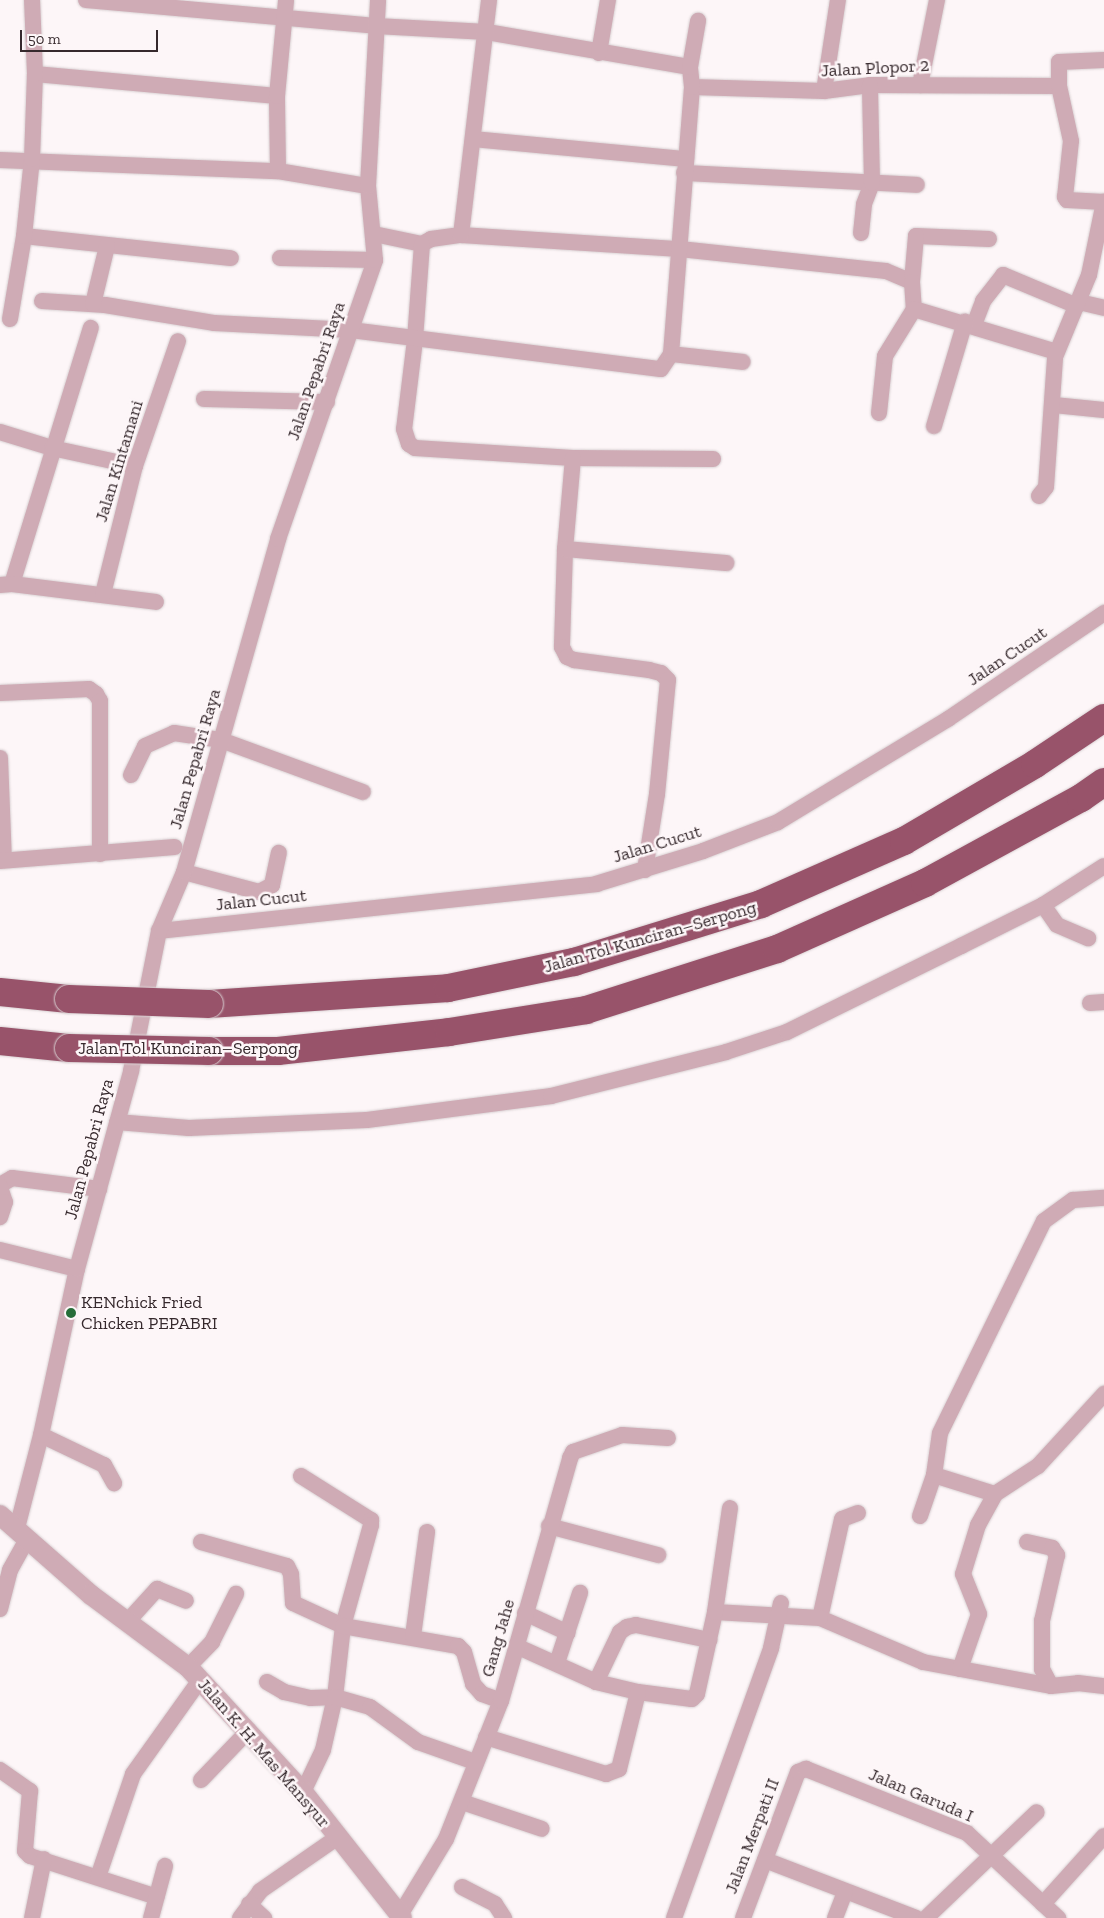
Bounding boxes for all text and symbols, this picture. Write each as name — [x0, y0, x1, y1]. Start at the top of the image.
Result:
scale bar — [22, 20, 160, 52]
text: 50 m — [28, 30, 61, 48]
street label: Jalan Plopor 2 — [820, 54, 930, 82]
street label: Jalan Pepabri Raya — [282, 299, 350, 443]
street label: Jalan Kintamani — [90, 398, 148, 524]
street label: Jalan Cucut — [963, 622, 1051, 690]
street label: Jalan Pepabri Raya — [165, 686, 225, 832]
street label: Jalan Cucut — [610, 820, 704, 868]
street label: Jalan Cucut — [215, 884, 307, 916]
street label: Jalan Tol Kunciran–Serpong — [541, 896, 759, 978]
street label: Jalan Tol Kunciran–Serpong — [78, 1037, 298, 1059]
street label: Jalan Pepabri Raya — [60, 1076, 118, 1222]
place label: KENchick Fried Chicken PEPABRI — [81, 1292, 218, 1335]
marker: KENchick Fried Chicken PEPABRI — [65, 1307, 77, 1319]
street label: Gang Jahe — [477, 1596, 519, 1680]
street label: Jalan K. H. Mas Mansyur — [193, 1674, 335, 1832]
street label: Jalan Garuda I — [865, 1763, 977, 1827]
street label: Jalan Merpati II — [720, 1775, 784, 1897]

